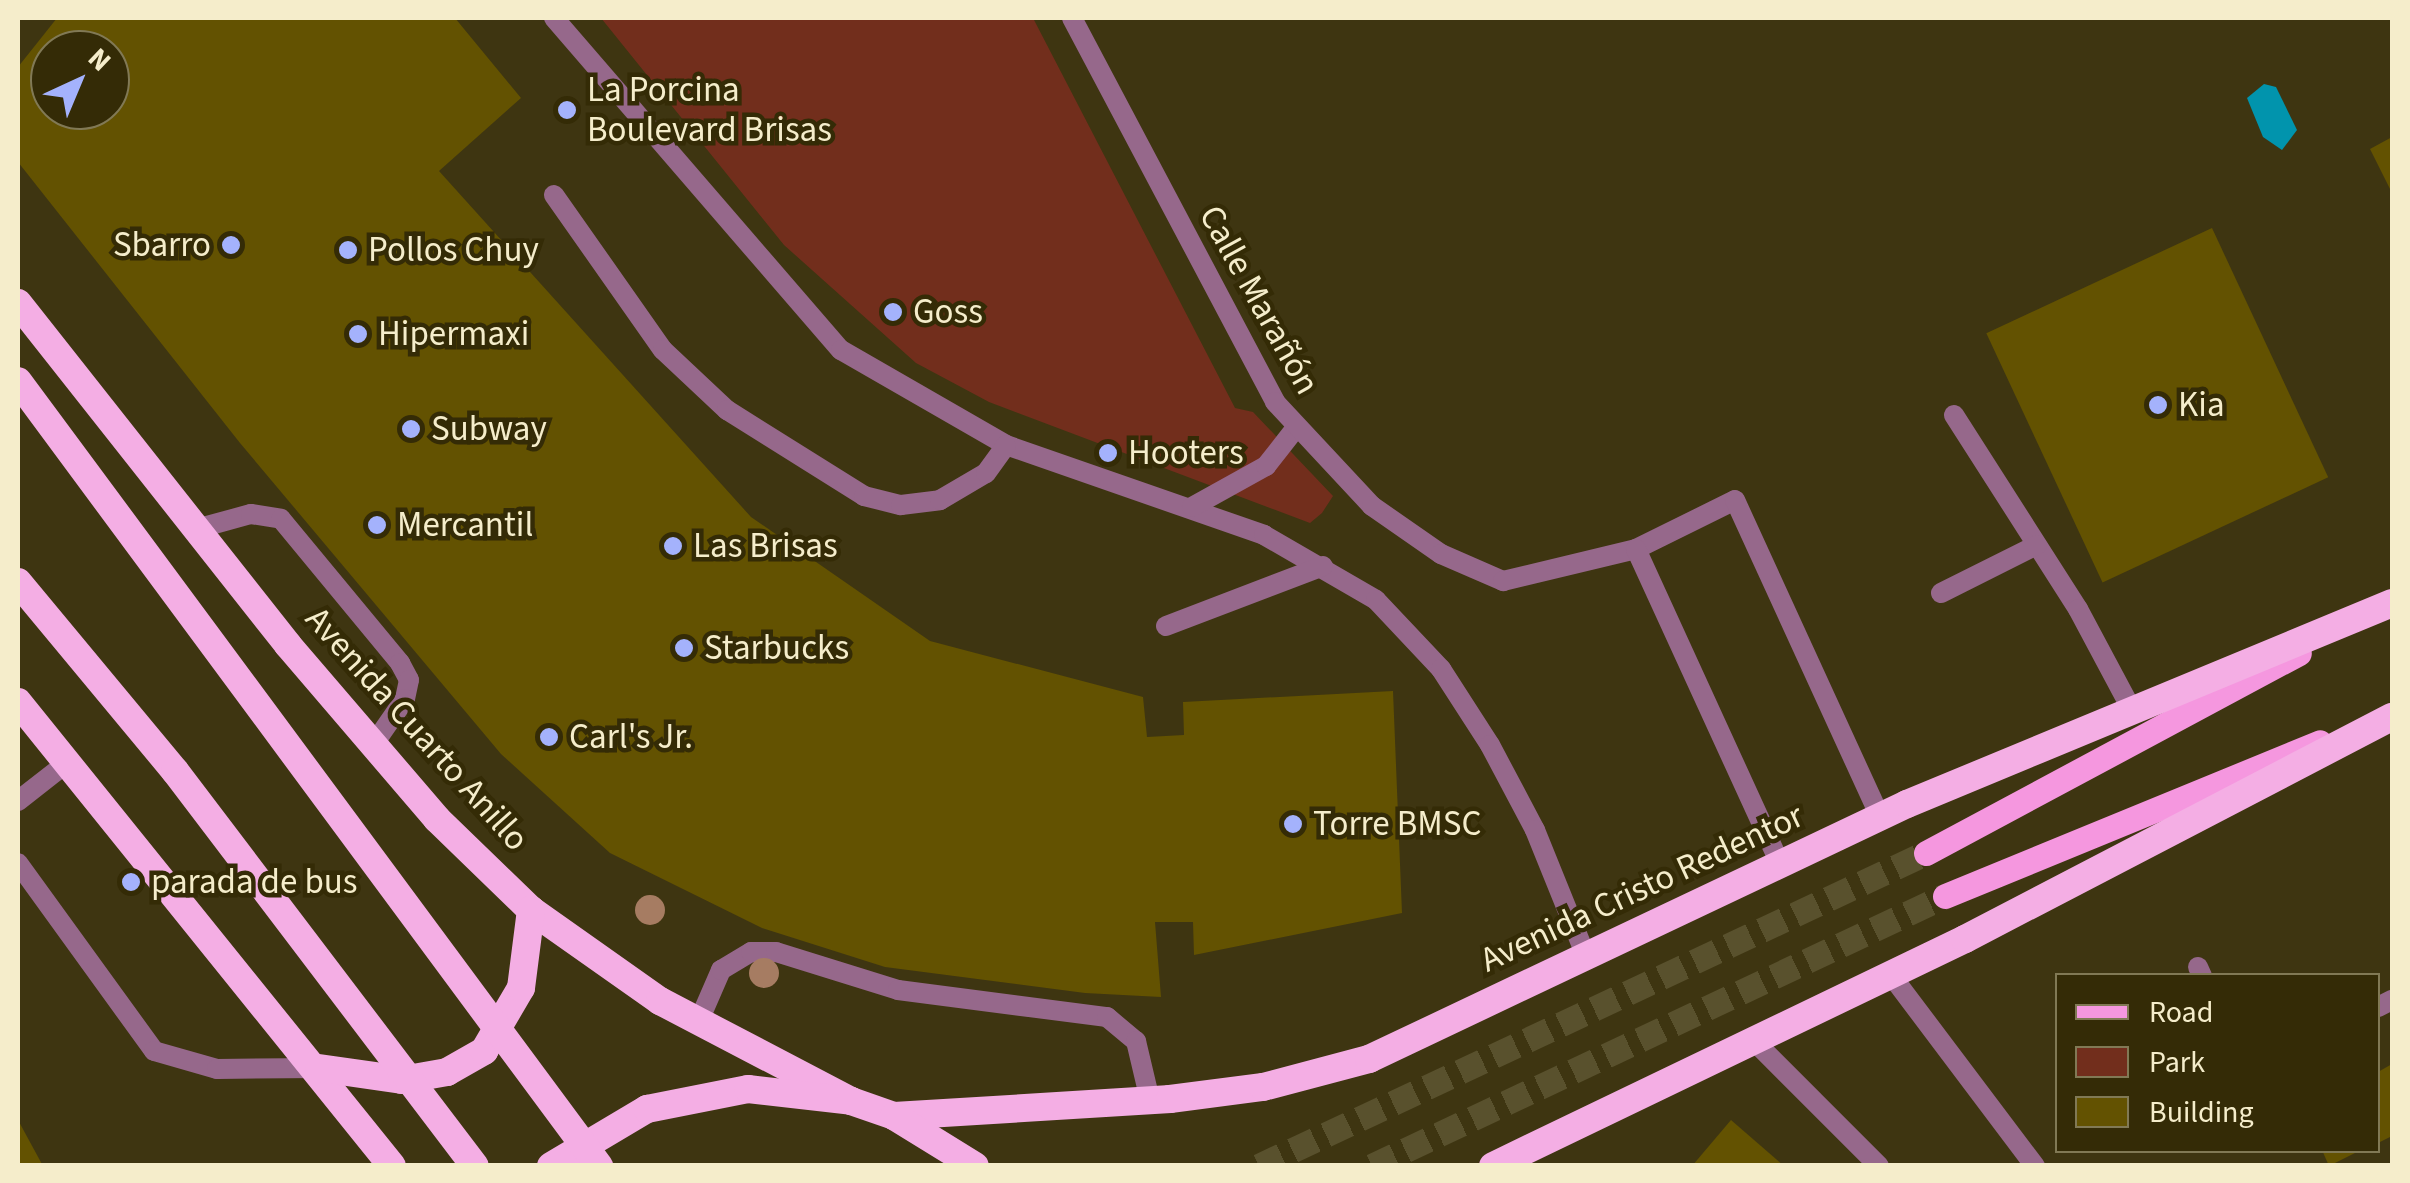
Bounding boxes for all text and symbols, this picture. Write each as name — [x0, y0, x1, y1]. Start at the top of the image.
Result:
north arrow — [30, 30, 130, 130]
text: N — [79, 39, 120, 81]
place label: La Porcina Boulevard Brisas — [587, 69, 832, 151]
marker: La Porcina Boulevard Brisas — [556, 99, 578, 121]
street label: Calle Marañón — [1190, 198, 1328, 402]
place label: Sbarro — [113, 224, 211, 266]
place label: Pollos Chuy — [368, 229, 539, 271]
marker: Sbarro — [220, 234, 242, 256]
marker: Pollos Chuy — [337, 239, 359, 261]
place label: Goss — [913, 291, 983, 333]
marker: Goss — [882, 301, 904, 323]
place label: Hipermaxi — [378, 313, 529, 355]
marker: Hipermaxi — [347, 323, 369, 345]
place label: Kia — [2178, 384, 2225, 426]
marker: Kia — [2147, 394, 2169, 416]
place label: Subway — [431, 408, 547, 450]
marker: Subway — [400, 418, 422, 440]
place label: Hooters — [1128, 432, 1244, 474]
marker: Hooters — [1097, 442, 1119, 464]
place label: Mercantil — [397, 504, 533, 546]
marker: Mercantil — [366, 514, 388, 536]
place label: Las Brisas — [693, 525, 838, 567]
marker: Las Brisas — [662, 535, 684, 557]
street label: Avenida Cuarto Anillo — [297, 598, 537, 860]
place label: Starbucks — [704, 627, 849, 669]
marker: Starbucks — [673, 637, 695, 659]
place label: Carl's Jr. — [569, 716, 693, 758]
marker: Carl's Jr. — [538, 726, 560, 748]
street label: Avenida Cristo Redentor — [1474, 795, 1810, 981]
place label: Torre BMSC — [1313, 803, 1481, 845]
marker: Torre BMSC — [1282, 813, 1304, 835]
place label: parada de bus — [151, 861, 357, 903]
marker: parada de bus — [120, 871, 142, 893]
legend — [2055, 973, 2380, 1153]
text: Road — [2149, 991, 2213, 1034]
text: Park — [2149, 1041, 2205, 1084]
text: Building — [2149, 1091, 2254, 1134]

